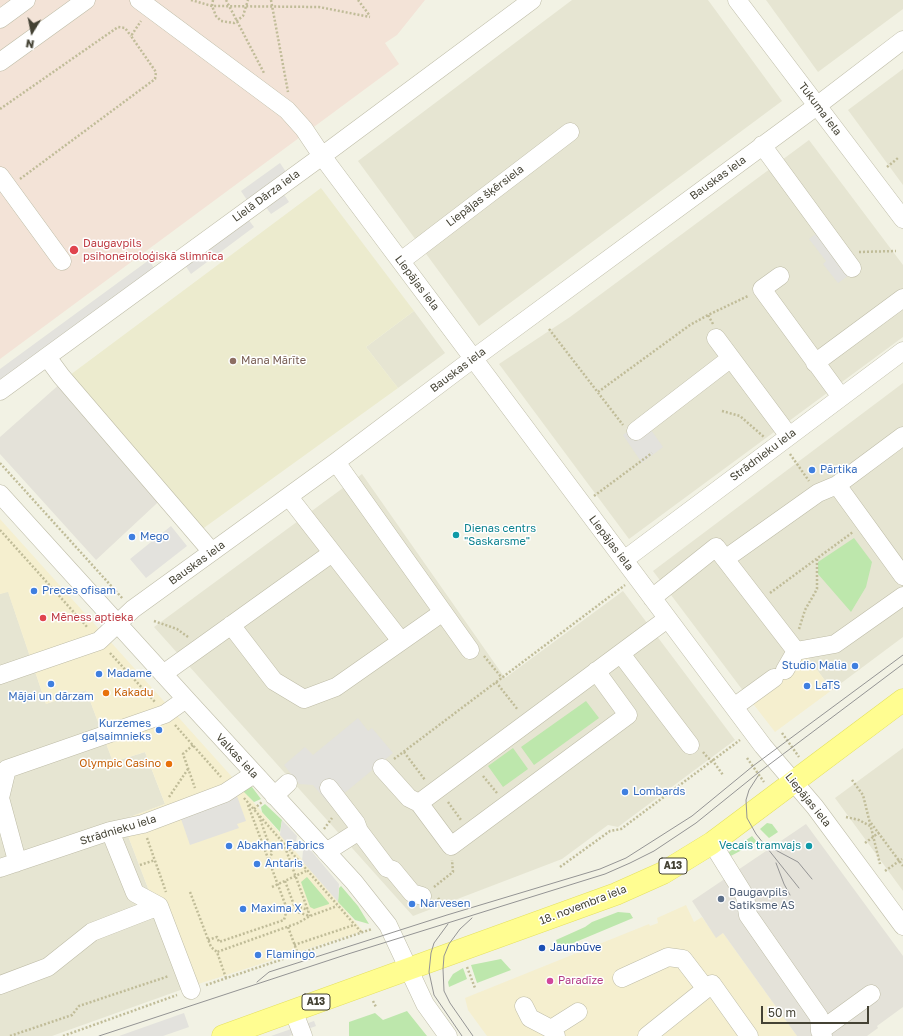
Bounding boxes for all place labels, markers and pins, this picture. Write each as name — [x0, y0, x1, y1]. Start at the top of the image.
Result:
place label: Daugavpils psihoneiroloģiskā slimnīca — [83, 237, 223, 263]
marker: Daugavpils psihoneiroloģiskā slimnīca — [68, 244, 80, 256]
place label: Mana Mārīte — [241, 354, 306, 368]
marker: Mana Mārīte — [228, 356, 238, 366]
place label: Pārtika — [820, 463, 857, 477]
marker: Pārtika — [807, 465, 817, 475]
place label: Dienas centrs "Saskarsme" — [464, 522, 536, 548]
place label: Mego — [140, 530, 169, 544]
marker: Dienas centrs "Saskarsme" — [451, 530, 461, 540]
marker: Mego — [127, 532, 137, 542]
place label: Preces ofisam — [42, 584, 116, 598]
marker: Preces ofisam — [29, 586, 39, 596]
place label: Mēness aptieka — [51, 611, 133, 625]
marker: Mēness aptieka — [38, 613, 48, 623]
place label: Studio Malia — [782, 659, 847, 673]
marker: Studio Malia — [850, 661, 860, 671]
place label: Madame — [107, 667, 152, 681]
marker: Madame — [94, 669, 104, 679]
marker: Mājai un dārzam — [46, 679, 56, 689]
place label: LaTS — [815, 679, 840, 693]
marker: LaTS — [802, 681, 812, 691]
place label: Kakadu — [114, 686, 153, 700]
marker: Kakadu — [101, 688, 111, 698]
place label: Mājai un dārzam — [8, 690, 94, 704]
place label: Kurzemes gaļsaimnieks — [82, 717, 151, 743]
marker: Kurzemes gaļsaimnieks — [154, 725, 164, 735]
place label: Olympic Casino — [79, 757, 161, 771]
marker: Olympic Casino — [164, 759, 174, 769]
place label: Lombards — [633, 785, 685, 799]
marker: Lombards — [620, 787, 630, 797]
place label: Abakhan Fabrics — [237, 839, 324, 853]
place label: Vecais tramvajs — [719, 839, 801, 853]
marker: Abakhan Fabrics — [224, 841, 234, 851]
marker: Vecais tramvajs — [804, 841, 814, 851]
place label: Antaris — [265, 857, 303, 871]
marker: Antaris — [252, 859, 262, 869]
place label: Daugavpils Satiksme AS — [729, 886, 795, 912]
marker: Daugavpils Satiksme AS — [716, 894, 726, 904]
place label: Narvesen — [420, 897, 470, 911]
marker: Narvesen — [407, 899, 417, 909]
place label: Maxima X — [251, 902, 302, 916]
marker: Maxima X — [238, 904, 248, 914]
place label: Jaunbūve — [550, 941, 601, 955]
marker: Jaunbūve — [537, 943, 547, 953]
place label: Flamingo — [266, 948, 315, 962]
marker: Flamingo — [253, 950, 263, 960]
place label: Paradīze — [558, 974, 603, 988]
marker: Paradīze — [545, 976, 555, 986]

